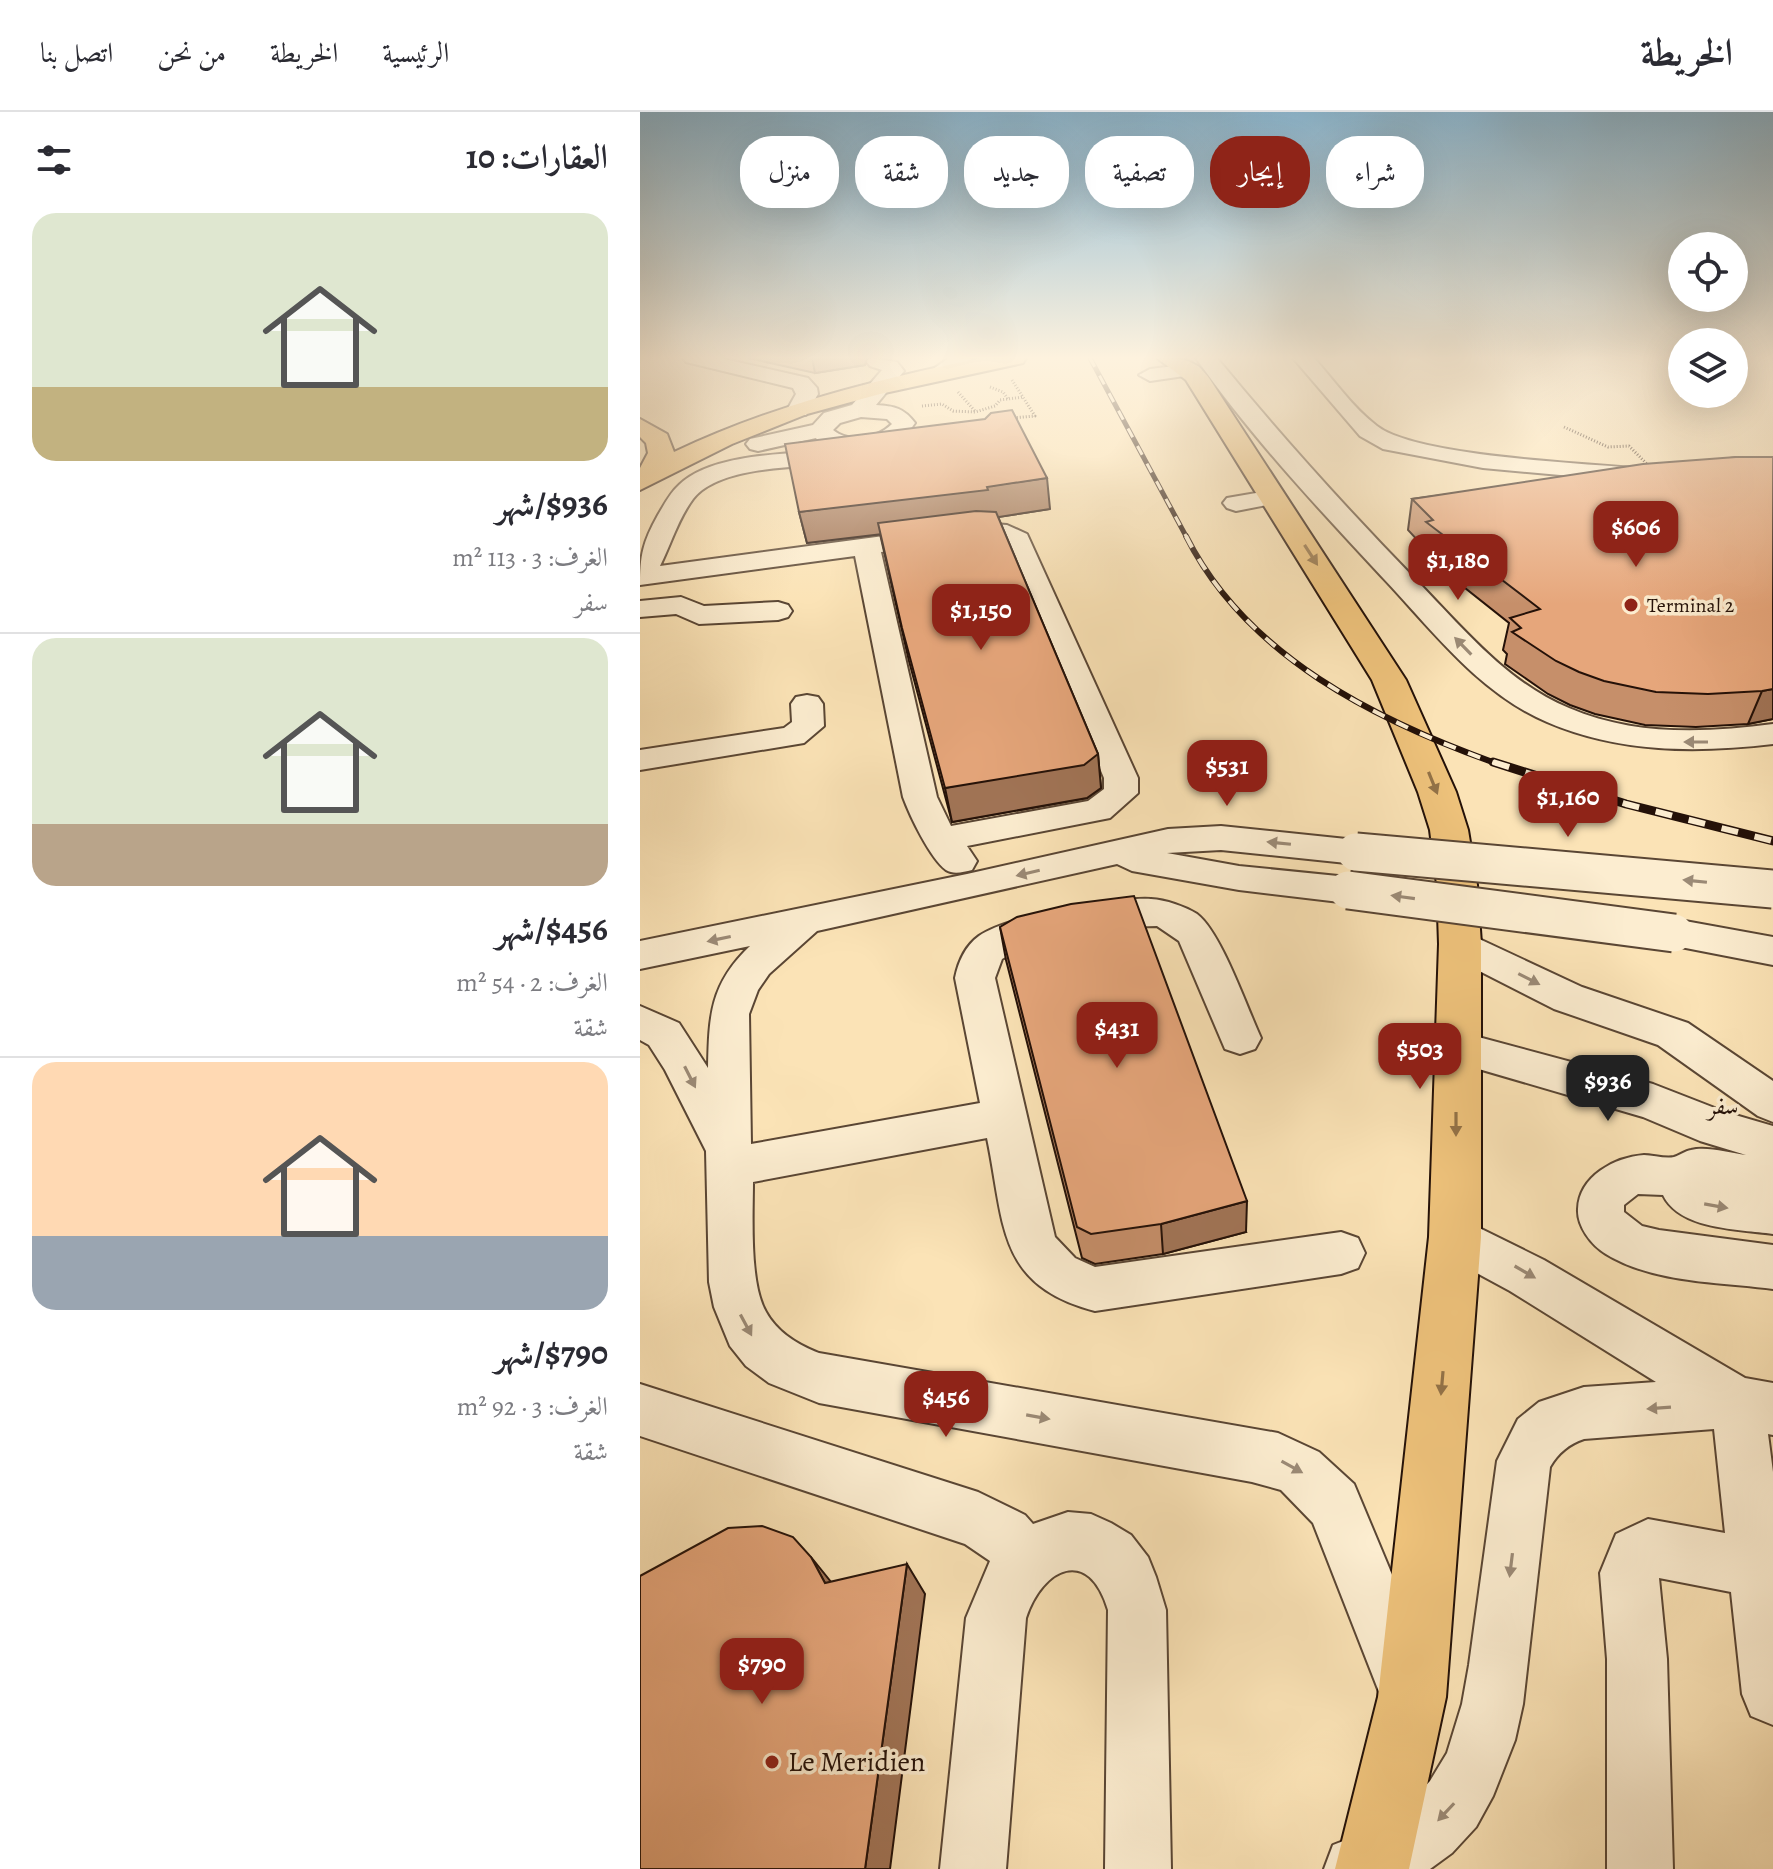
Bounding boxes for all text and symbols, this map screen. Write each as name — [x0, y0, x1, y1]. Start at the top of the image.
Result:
text: الخريطة — [1641, 26, 1733, 78]
text: اتصل بنا — [40, 34, 113, 72]
text: من نحن — [157, 34, 226, 72]
text: الخريطة — [270, 34, 338, 72]
text: الرئيسية — [382, 34, 449, 72]
text: العقارات: 10 — [466, 133, 608, 180]
chip: منزل — [740, 136, 839, 208]
chip: شقة — [855, 136, 948, 208]
chip: جديد — [964, 136, 1069, 208]
chip: تصفية — [1085, 136, 1194, 208]
chip: إيجار — [1210, 136, 1310, 208]
chip: شراء — [1326, 136, 1424, 208]
icon: filters — [32, 138, 76, 182]
map controls — [1668, 232, 1748, 408]
button: locate — [1668, 232, 1748, 312]
icon: home — [248, 265, 392, 409]
button: layers — [1668, 328, 1748, 408]
text: $936/شهر — [496, 480, 608, 527]
pin: $606 — [1589, 501, 1683, 569]
text: $606 — [1611, 509, 1661, 544]
pin: $1,180 — [1393, 534, 1523, 602]
text: الغرف: 3 · 113 m² — [452, 540, 608, 575]
text: $1,180 — [1426, 542, 1490, 577]
one-way arrow — [1303, 544, 1317, 566]
pin: $1,150 — [916, 584, 1046, 652]
text: سفر — [574, 585, 608, 620]
text: $1,150 — [950, 592, 1012, 627]
place label: Terminal 2 — [1647, 592, 1735, 619]
marker: Terminal 2 — [1622, 596, 1640, 614]
one-way arrow — [1455, 636, 1473, 655]
icon: home — [248, 690, 392, 834]
one-way arrow — [1683, 736, 1708, 748]
pin: $531 — [1180, 740, 1274, 808]
text: $531 — [1205, 748, 1249, 783]
one-way arrow — [1427, 771, 1440, 795]
pin: $1,160 — [1503, 771, 1633, 839]
text: $1,160 — [1537, 779, 1599, 814]
one-way arrow — [1266, 836, 1291, 849]
one-way arrow — [1016, 867, 1041, 880]
one-way arrow — [1683, 874, 1708, 887]
one-way arrow — [1390, 890, 1415, 903]
text: $456/شهر — [496, 905, 608, 952]
one-way arrow — [706, 933, 731, 945]
text: الغرف: 2 · 54 m² — [456, 965, 608, 1000]
one-way arrow — [1518, 972, 1541, 986]
pin: $431 — [1070, 1002, 1164, 1070]
text: شقة — [574, 1010, 608, 1045]
text: $431 — [1095, 1010, 1139, 1045]
pin: $503 — [1373, 1023, 1467, 1091]
text: $503 — [1396, 1031, 1444, 1066]
pin: $936 — [1561, 1055, 1655, 1123]
text: $936 — [1584, 1063, 1632, 1098]
one-way arrow — [684, 1066, 697, 1089]
street label: سفر — [1705, 1090, 1738, 1122]
one-way arrow — [1450, 1112, 1462, 1137]
icon: home — [248, 1114, 392, 1258]
one-way arrow — [1704, 1200, 1729, 1212]
one-way arrow — [1514, 1265, 1536, 1279]
one-way arrow — [739, 1314, 752, 1337]
text: $790/شهر — [495, 1329, 608, 1376]
pin: $456 — [899, 1371, 993, 1439]
one-way arrow — [1435, 1371, 1448, 1396]
text: $456 — [922, 1379, 970, 1414]
text: الغرف: 3 · 92 m² — [457, 1389, 608, 1424]
one-way arrow — [1646, 1402, 1671, 1415]
one-way arrow — [1026, 1411, 1051, 1423]
text: شقة — [574, 1434, 608, 1469]
one-way arrow — [1281, 1460, 1303, 1474]
one-way arrow — [1504, 1553, 1517, 1578]
pin: $790 — [715, 1638, 809, 1706]
text: $790 — [738, 1646, 786, 1681]
place label: Le Meridien — [788, 1743, 925, 1781]
marker: Le Meridien — [763, 1753, 781, 1771]
one-way arrow — [1437, 1802, 1455, 1821]

